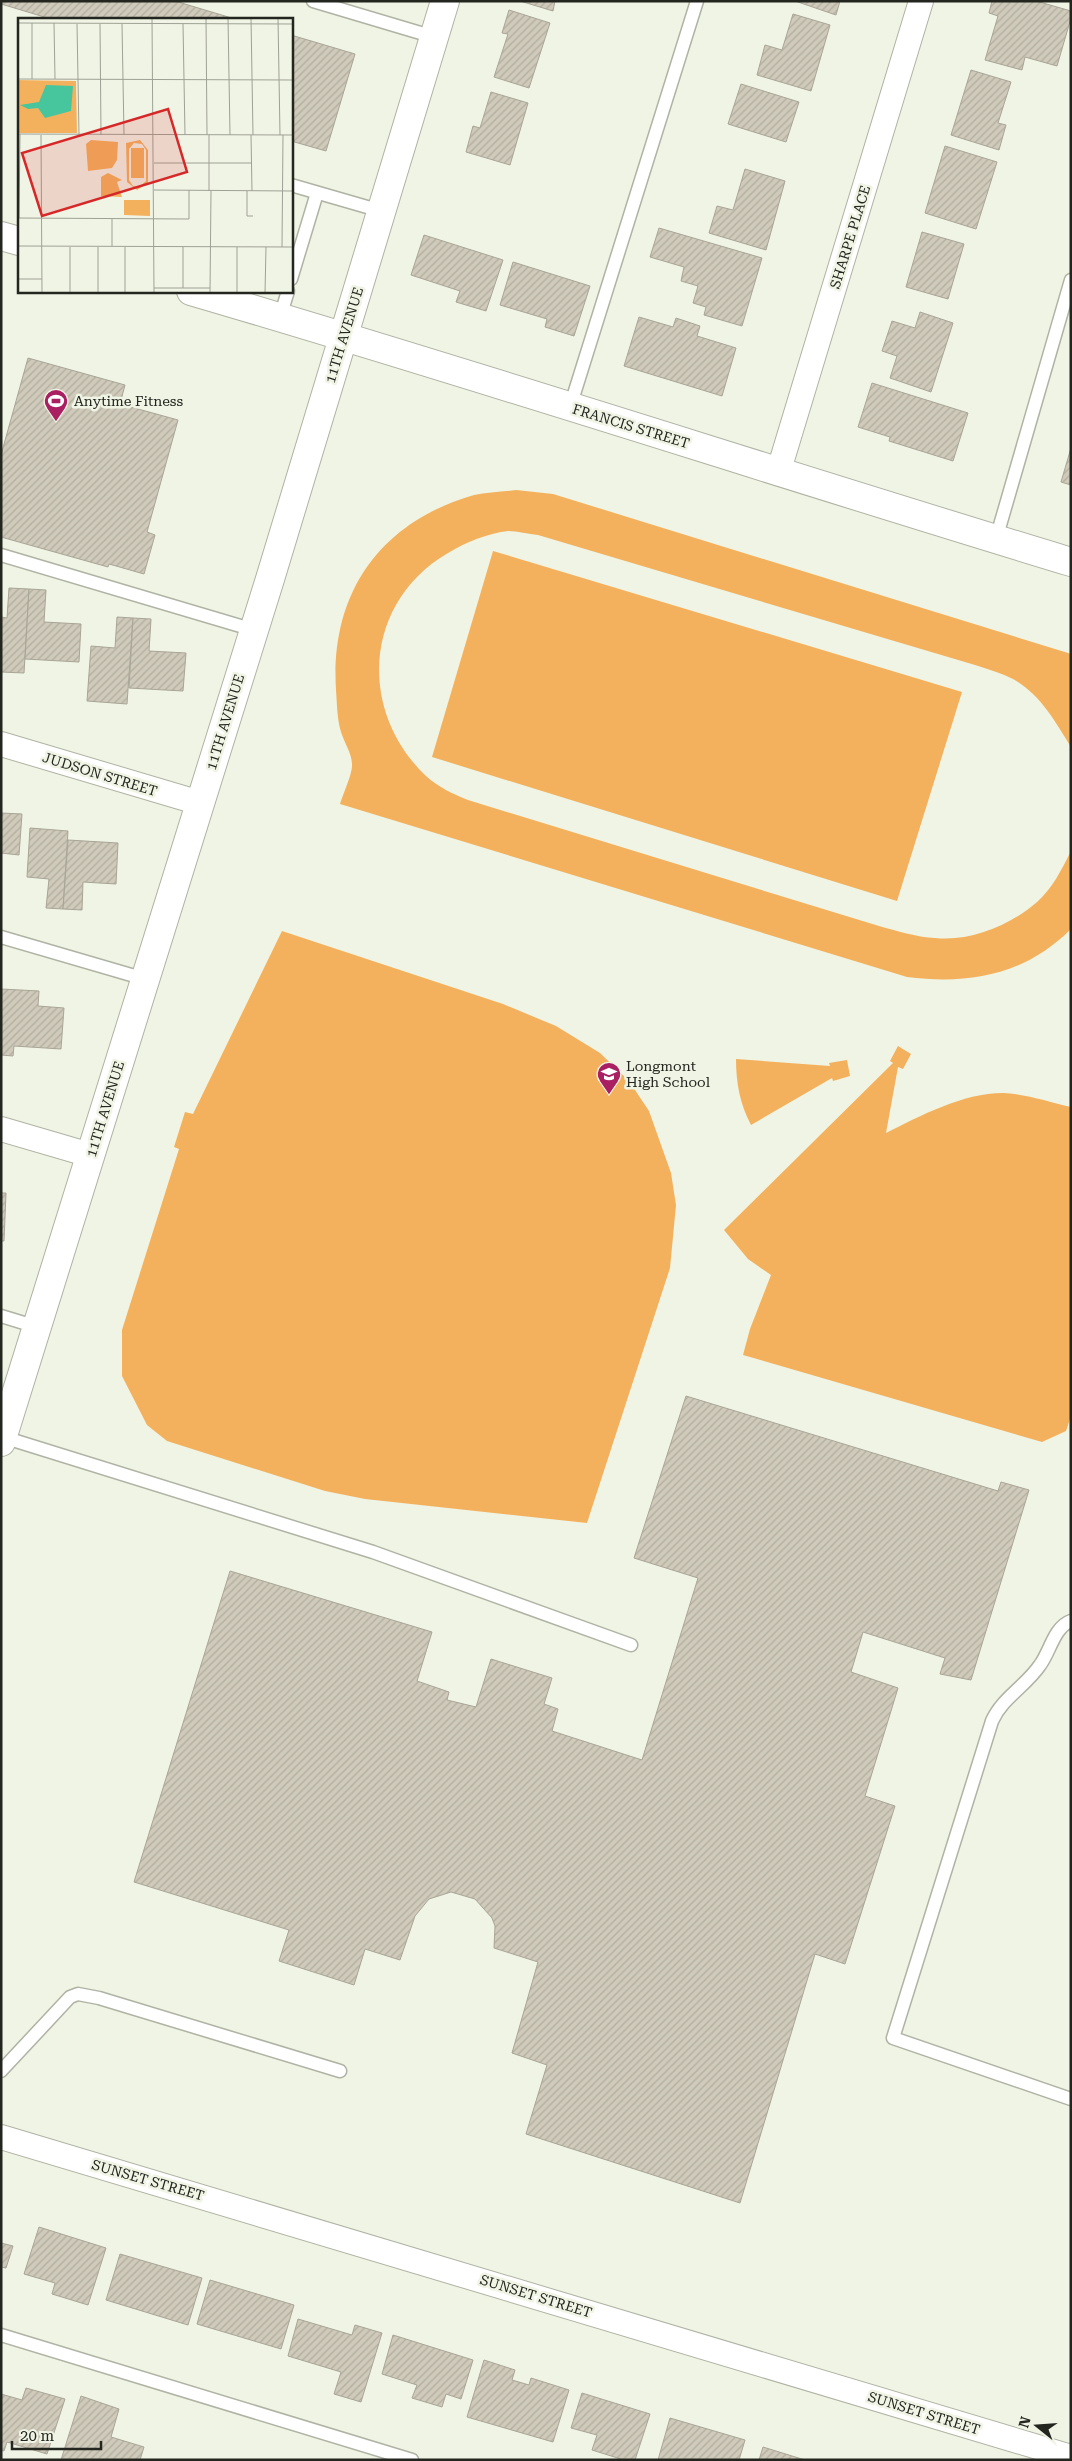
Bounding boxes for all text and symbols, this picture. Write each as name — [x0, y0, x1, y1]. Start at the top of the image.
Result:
inset map — [18, 18, 292, 292]
street label: SHARPE PLACE — [827, 183, 873, 291]
street label: 11TH AVENUE — [322, 285, 366, 385]
sports icon: Anytime Fitness — [43, 388, 69, 422]
place label: Anytime Fitness — [74, 393, 183, 409]
street label: FRANCIS STREET — [571, 401, 691, 451]
street label: 11TH AVENUE — [203, 672, 247, 772]
street label: JUDSON STREET — [41, 749, 159, 799]
place label: Longmont High School — [626, 1058, 711, 1090]
street label: 11TH AVENUE — [83, 1059, 127, 1159]
school or university icon: Longmont High School — [596, 1061, 622, 1095]
street label: SUNSET STREET — [90, 2156, 206, 2204]
street label: SUNSET STREET — [478, 2271, 594, 2321]
street label: SUNSET STREET — [866, 2388, 982, 2438]
north arrow — [1012, 2401, 1062, 2451]
text: N — [1015, 2414, 1034, 2430]
scale bar — [12, 2418, 101, 2450]
text: 20 m — [20, 2427, 55, 2445]

